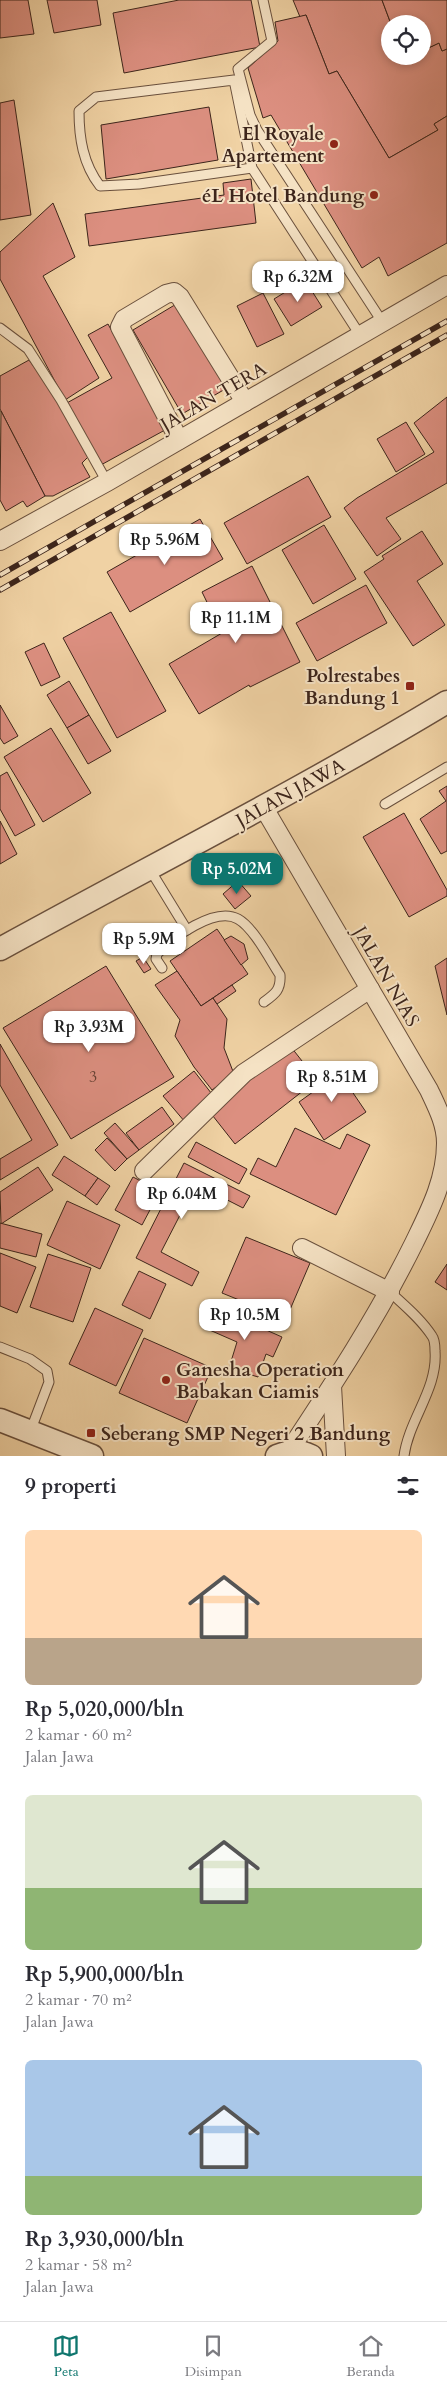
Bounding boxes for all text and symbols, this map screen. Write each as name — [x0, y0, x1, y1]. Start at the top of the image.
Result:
map controls — [381, 15, 431, 65]
button: locate — [381, 15, 431, 65]
place label: El Royale Apartement — [222, 121, 324, 169]
marker: El Royale Apartement — [328, 138, 340, 150]
place label: éL Hotel Bandung — [202, 183, 365, 209]
marker: éL Hotel Bandung — [368, 189, 380, 201]
pin: Rp 6.32M — [246, 260, 350, 303]
text: Rp 6.32M — [263, 266, 333, 288]
street label: JALAN TERA — [153, 356, 272, 439]
pin: Rp 5.96M — [113, 524, 217, 566]
text: Rp 5.96M — [130, 529, 200, 551]
pin: Rp 11.1M — [184, 602, 288, 644]
text: Rp 11.1M — [201, 607, 271, 629]
place label: Polrestabes Bandung 1 — [304, 663, 400, 711]
marker: Polrestabes Bandung 1 — [404, 680, 416, 692]
street label: JALAN JAWA — [229, 752, 350, 835]
pin: Rp 5.02M — [185, 852, 289, 895]
text: Rp 5.02M — [202, 858, 272, 880]
street label: JALAN NIAS — [345, 919, 425, 1031]
pin: Rp 5.9M — [98, 922, 190, 965]
text: Rp 5.9M — [113, 928, 175, 950]
pin: Rp 3.93M — [37, 1010, 141, 1053]
text: Rp 3.93M — [54, 1016, 124, 1038]
pin: Rp 8.51M — [280, 1060, 384, 1103]
house number: 3 — [89, 1066, 97, 1088]
text: Rp 8.51M — [297, 1066, 367, 1088]
pin: Rp 6.04M — [130, 1178, 234, 1220]
text: Rp 6.04M — [147, 1183, 217, 1205]
pin: Rp 10.5M — [193, 1298, 297, 1341]
text: Rp 10.5M — [210, 1304, 280, 1326]
place label: Ganesha Operation Babakan Ciamis — [176, 1357, 345, 1405]
marker: Ganesha Operation Babakan Ciamis — [160, 1374, 172, 1386]
place label: Seberang SMP Negeri 2 Bandung — [101, 1421, 391, 1447]
marker: Seberang SMP Negeri 2 Bandung — [85, 1427, 97, 1439]
text: 9 properti — [25, 1472, 117, 1501]
icon: filters — [394, 1472, 422, 1500]
icon: home — [179, 1562, 269, 1652]
text: Rp 5,020,000/bln — [25, 1695, 184, 1724]
text: 2 kamar · 60 m² — [25, 1724, 131, 1746]
text: Jalan Jawa — [25, 1746, 94, 1768]
icon: home — [179, 1827, 269, 1917]
text: Rp 5,900,000/bln — [25, 1960, 184, 1989]
text: 2 kamar · 70 m² — [25, 1989, 131, 2011]
text: Jalan Jawa — [25, 2011, 94, 2033]
icon: home — [179, 2092, 269, 2182]
text: Rp 3,930,000/bln — [25, 2225, 184, 2254]
text: 2 kamar · 58 m² — [25, 2254, 131, 2276]
text: Jalan Jawa — [25, 2276, 94, 2298]
tab: Peta — [52, 2332, 80, 2381]
tab: Disimpan — [185, 2332, 242, 2381]
tab: Beranda — [346, 2332, 395, 2381]

